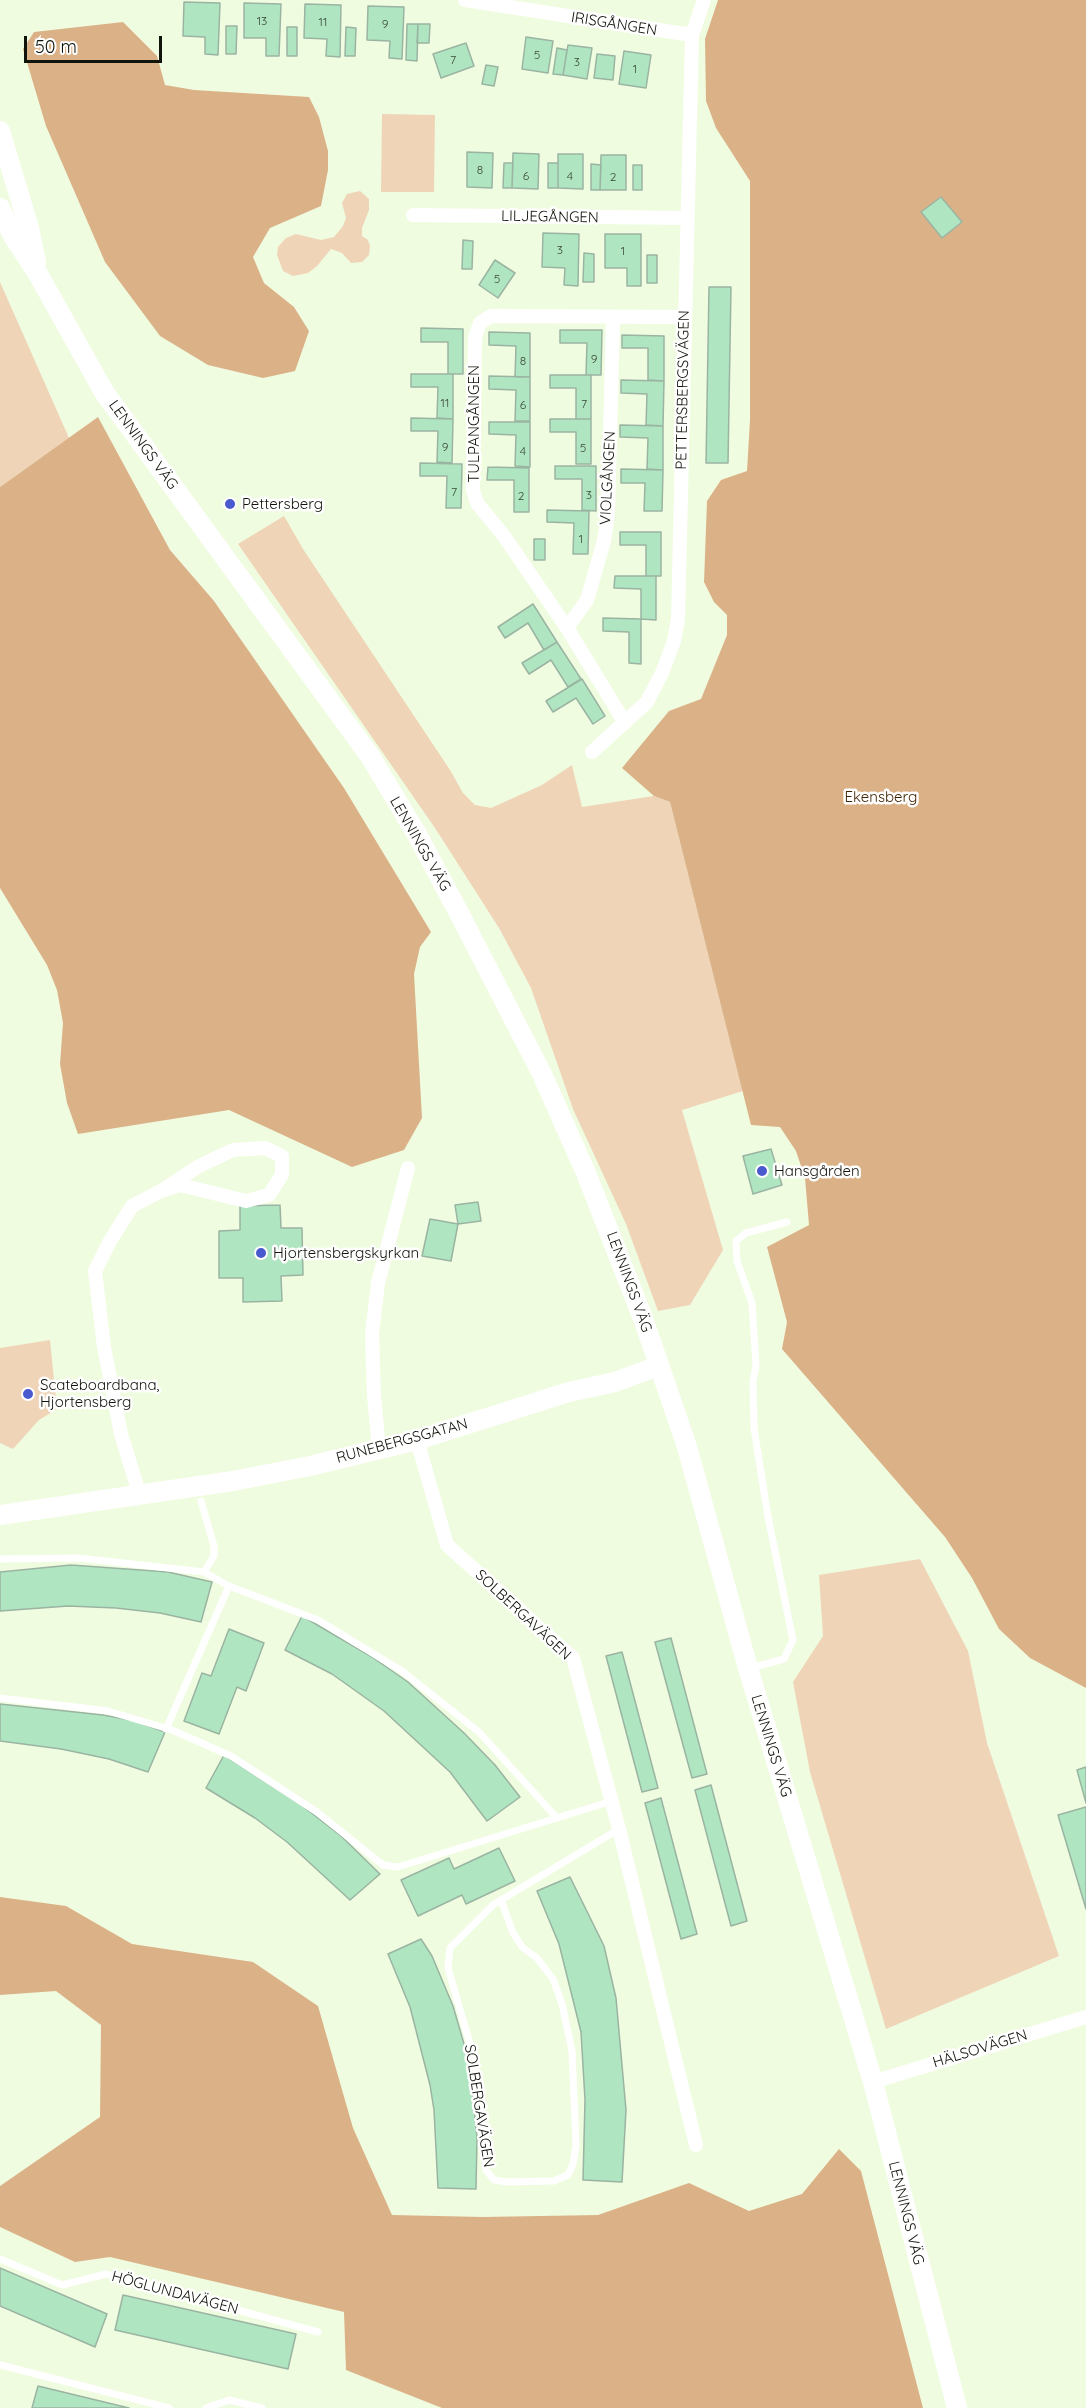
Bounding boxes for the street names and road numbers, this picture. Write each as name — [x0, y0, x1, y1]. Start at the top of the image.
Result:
street label: IRISGÅNGEN — [570, 8, 658, 40]
street label: LILJEGÅNGEN — [501, 207, 599, 227]
street label: PETTERSBERGSVÄGEN — [673, 310, 693, 470]
street label: TULPANGÅNGEN — [465, 365, 483, 483]
street label: LENNINGS VÄG — [105, 397, 181, 493]
street label: VIOLGÅNGEN — [597, 431, 619, 525]
street label: LENNINGS VÄG — [386, 794, 454, 894]
street label: LENNINGS VÄG — [602, 1229, 656, 1335]
street label: RUNEBERGSGATAN — [334, 1415, 470, 1467]
street label: SOLBERGAVÄGEN — [471, 1566, 575, 1664]
street label: LENNINGS VÄG — [747, 1693, 795, 1799]
street label: HÄLSOVÄGEN — [931, 2026, 1029, 2072]
street label: SOLBERGAVÄGEN — [460, 2043, 498, 2169]
street label: LENNINGS VÄG — [884, 2159, 928, 2267]
street label: HÖGLUNDAVÄGEN — [110, 2267, 240, 2319]

